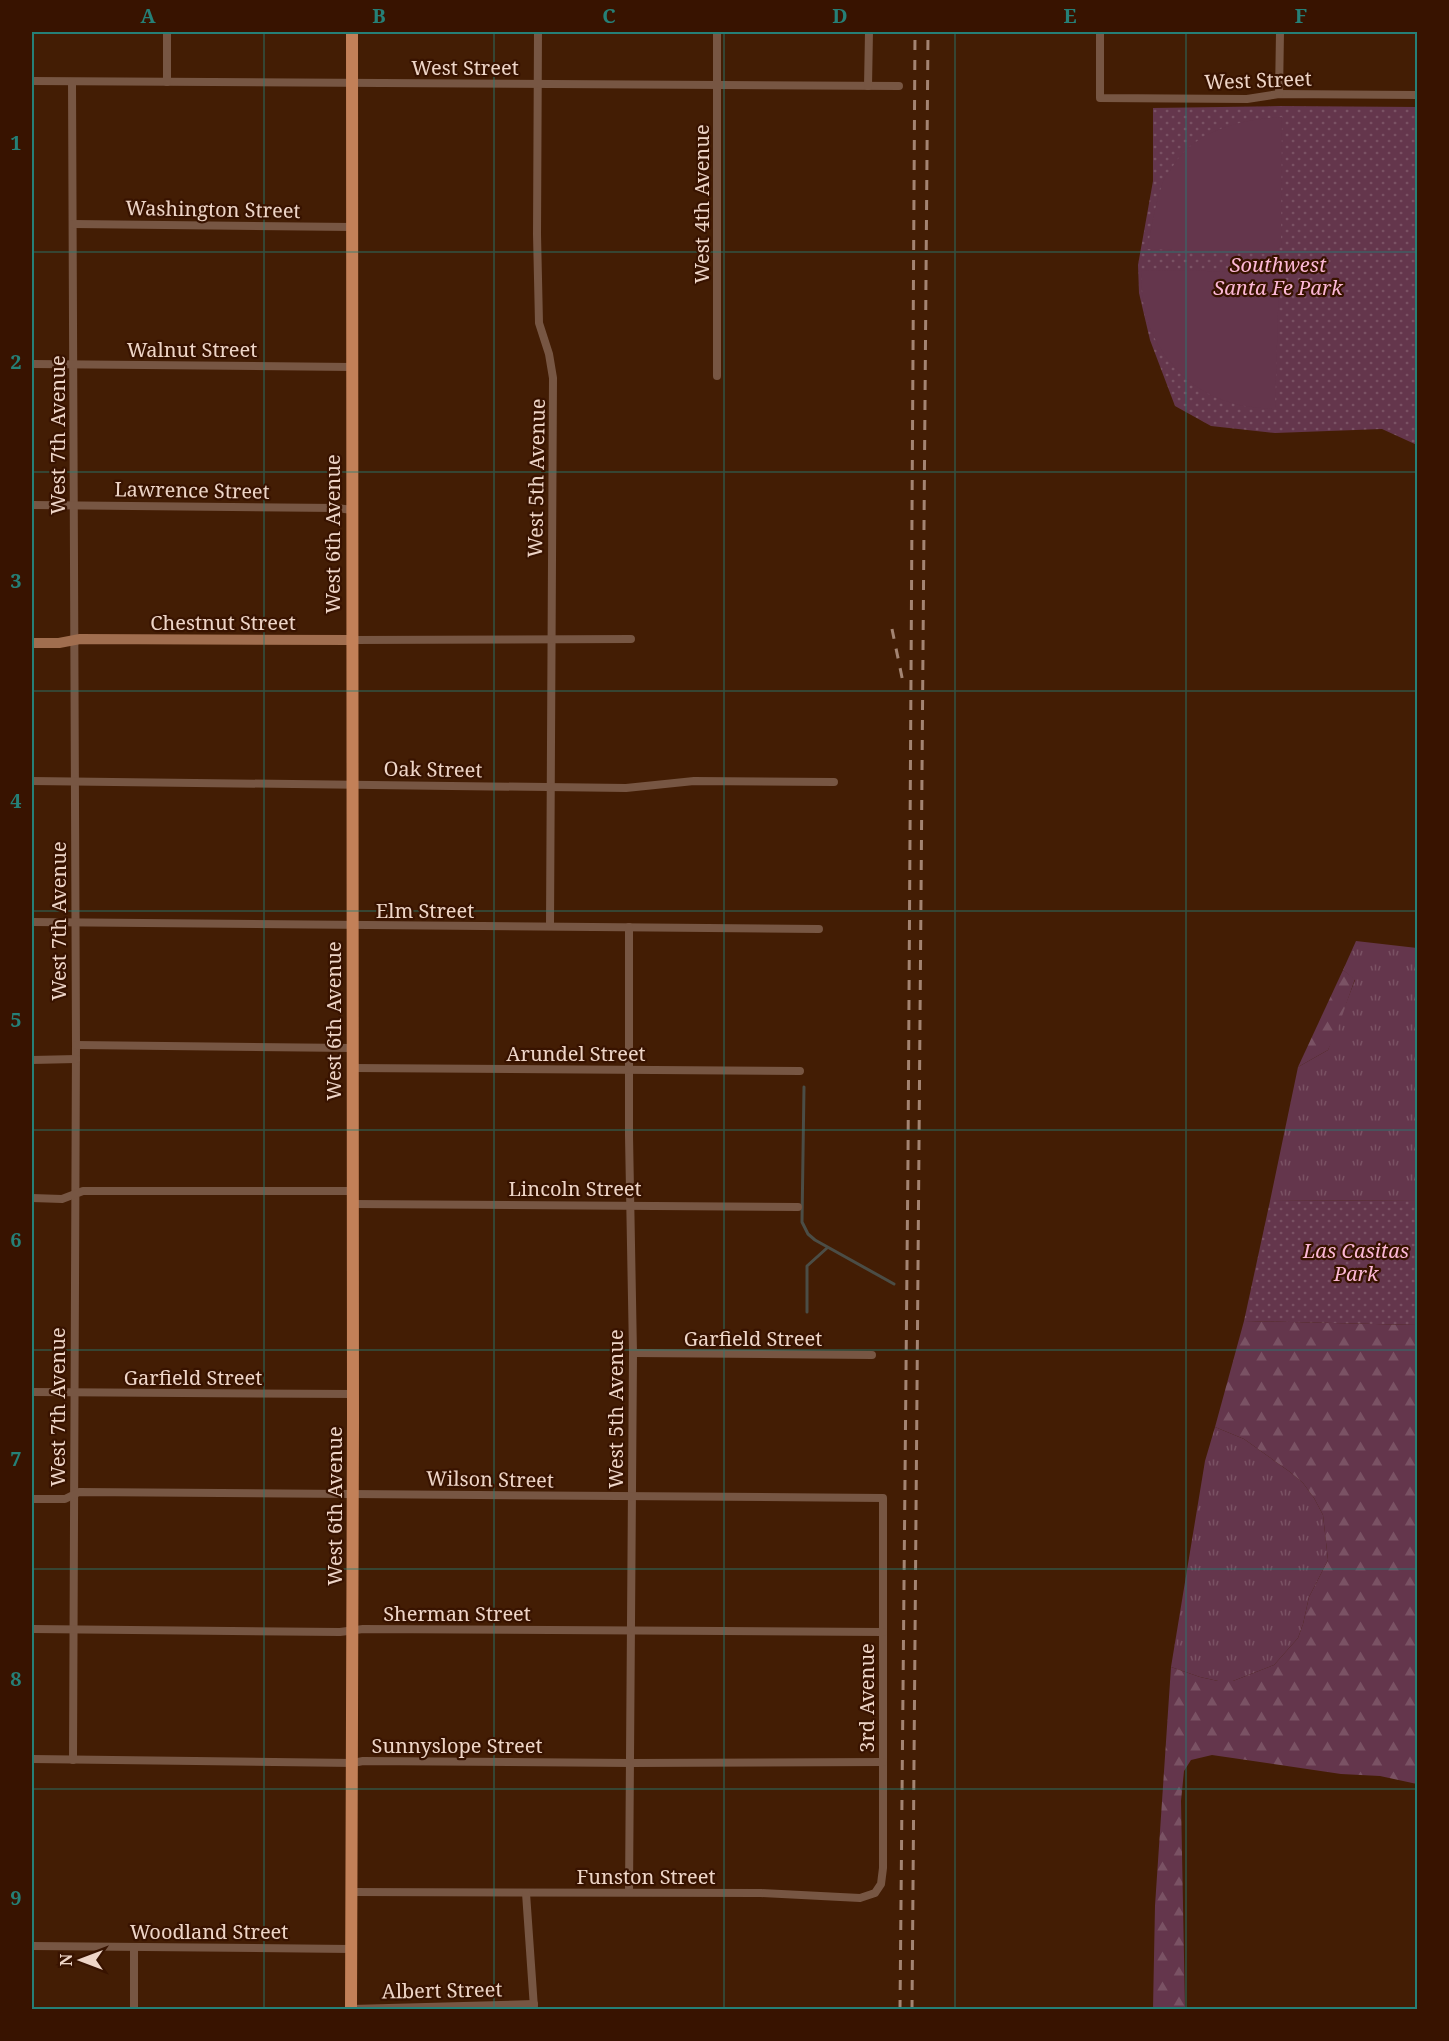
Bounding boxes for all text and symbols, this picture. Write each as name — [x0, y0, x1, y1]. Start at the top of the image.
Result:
text: A — [140, 2, 156, 29]
text: B — [372, 2, 386, 29]
text: C — [602, 2, 616, 29]
text: D — [832, 2, 848, 29]
text: E — [1063, 2, 1077, 29]
text: F — [1295, 2, 1307, 29]
street label: West Street — [411, 54, 519, 81]
street label: West Street — [1204, 65, 1312, 95]
street label: West 4th Avenue — [688, 124, 715, 284]
text: 1 — [10, 129, 22, 156]
street label: Washington Street — [125, 194, 301, 224]
park label: Southwest Santa Fe Park — [1213, 251, 1343, 301]
street label: Walnut Street — [127, 336, 257, 363]
text: 2 — [10, 348, 22, 375]
street label: West 7th Avenue — [44, 355, 71, 515]
street label: West 5th Avenue — [521, 398, 551, 558]
street label: West 6th Avenue — [319, 454, 346, 614]
street label: Lawrence Street — [114, 475, 270, 505]
text: 3 — [10, 567, 22, 594]
street label: Chestnut Street — [150, 609, 296, 636]
street label: Oak Street — [383, 755, 483, 783]
text: 4 — [10, 787, 22, 814]
street label: West 7th Avenue — [45, 841, 72, 1001]
street label: Elm Street — [376, 897, 474, 924]
street label: West 6th Avenue — [320, 941, 347, 1101]
text: 5 — [10, 1006, 22, 1033]
street label: Arundel Street — [506, 1040, 646, 1067]
street label: Lincoln Street — [508, 1175, 642, 1202]
text: 6 — [10, 1226, 22, 1253]
park label: Las Casitas Park — [1302, 1237, 1409, 1287]
street label: Garfield Street — [684, 1325, 822, 1352]
street label: West 7th Avenue — [44, 1327, 71, 1487]
street label: West 5th Avenue — [602, 1329, 629, 1489]
street label: Garfield Street — [124, 1364, 262, 1391]
street label: West 6th Avenue — [321, 1426, 348, 1586]
text: 7 — [10, 1445, 22, 1472]
street label: Wilson Street — [426, 1464, 554, 1494]
street label: Sherman Street — [383, 1600, 531, 1627]
street label: 3rd Avenue — [853, 1643, 880, 1753]
text: 8 — [10, 1665, 22, 1692]
street label: Sunnyslope Street — [372, 1732, 543, 1759]
street label: Funston Street — [577, 1863, 715, 1890]
text: 9 — [10, 1884, 22, 1911]
street label: Woodland Street — [130, 1918, 288, 1945]
north arrow — [51, 1930, 111, 1990]
text: N — [55, 1953, 77, 1966]
street label: Albert Street — [381, 1975, 503, 2005]

